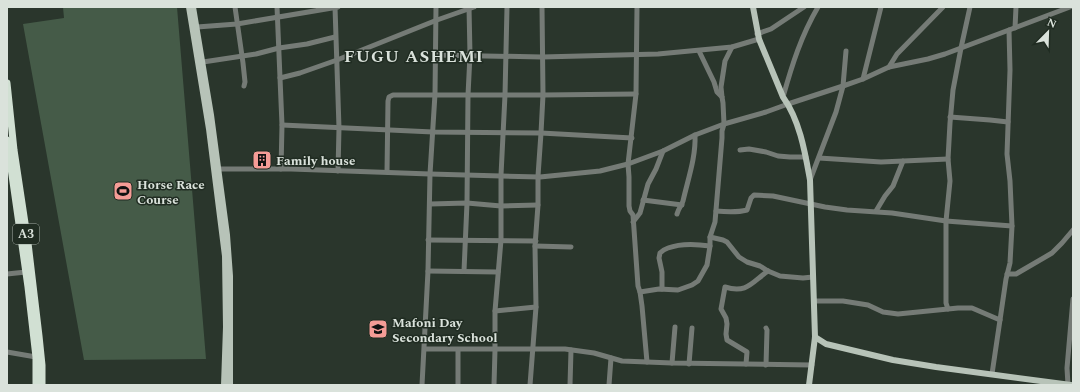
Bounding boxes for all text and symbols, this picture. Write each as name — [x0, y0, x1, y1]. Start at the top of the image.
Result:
north arrow — [1028, 12, 1068, 52]
text: N — [1044, 14, 1059, 33]
district label: FUGU ASHEMI — [344, 44, 484, 70]
building icon: Family house — [251, 149, 273, 171]
place label: Family house — [276, 151, 355, 171]
place label: Horse Race Course — [137, 175, 205, 210]
sports icon: Horse Race Course — [112, 180, 134, 202]
road number: A3 — [13, 224, 39, 244]
place label: Mafoni Day Secondary School — [392, 313, 497, 348]
school or university icon: Mafoni Day Secondary School — [367, 318, 389, 340]

